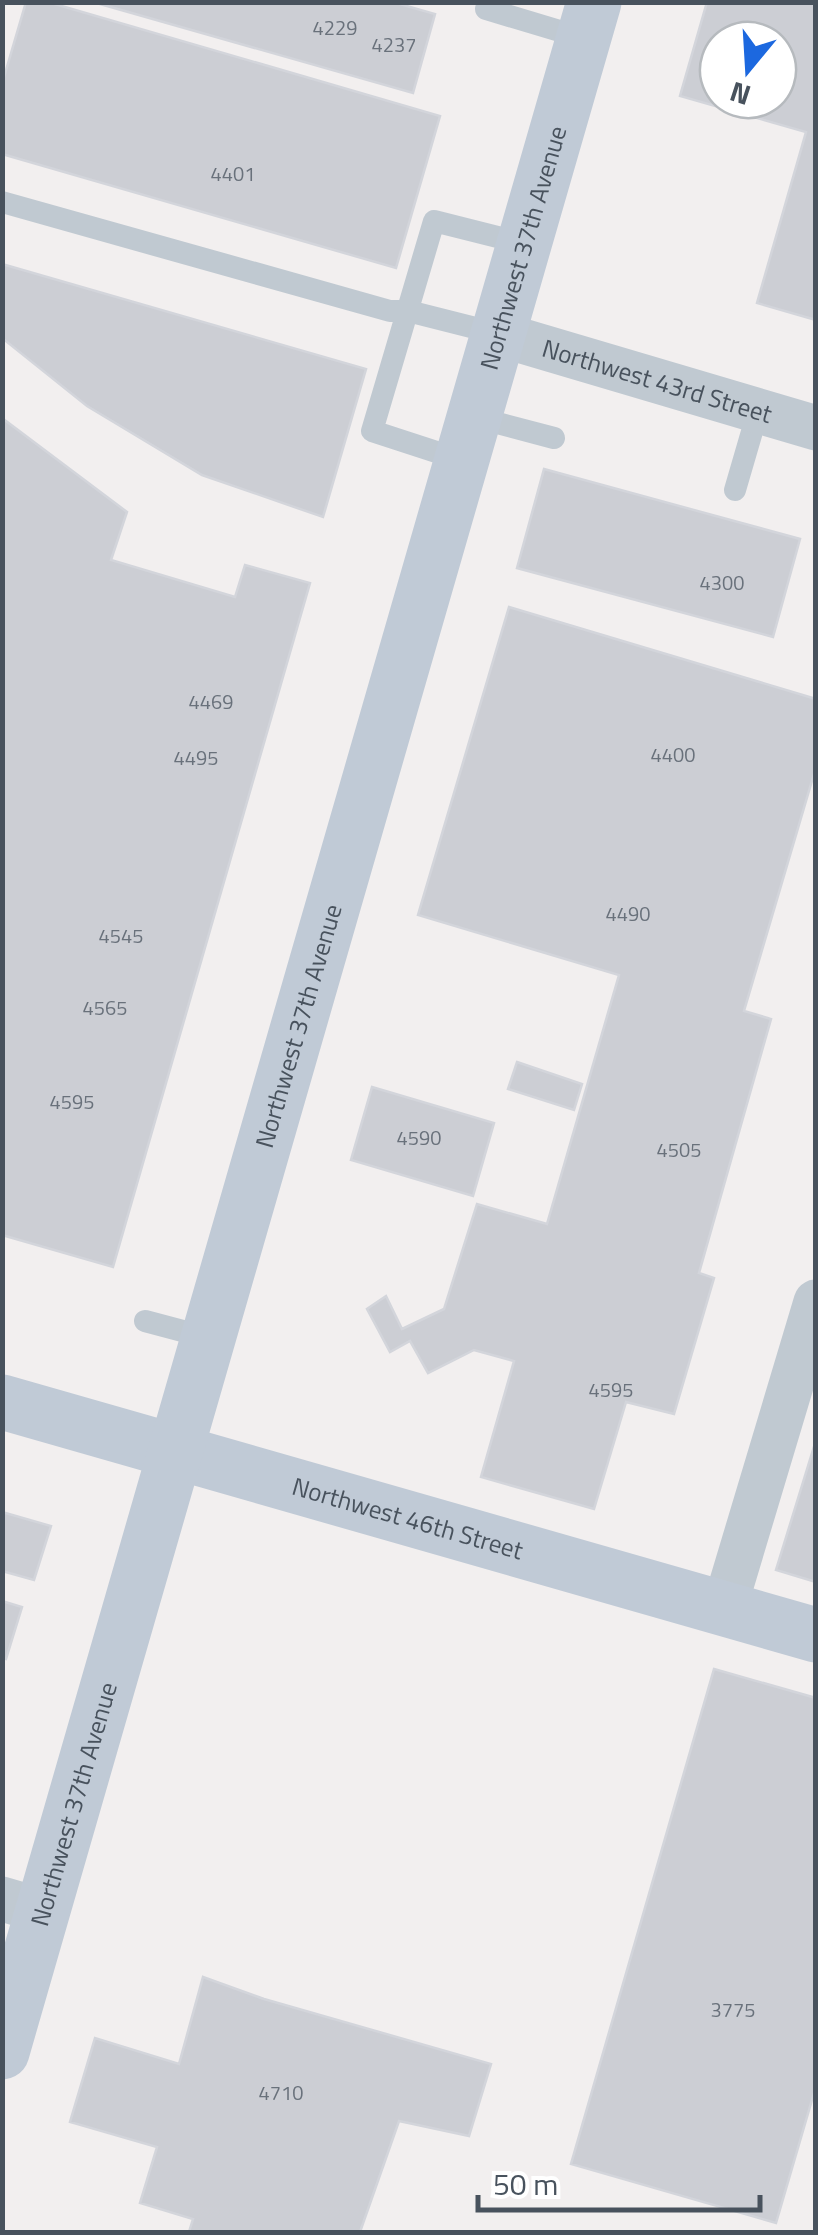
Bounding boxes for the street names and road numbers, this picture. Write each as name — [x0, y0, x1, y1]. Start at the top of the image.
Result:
street label: Northwest 37th Avenue — [470, 121, 576, 374]
street label: Northwest 43rd Street — [538, 329, 777, 433]
street label: Northwest 37th Avenue — [245, 899, 352, 1152]
street label: Northwest 46th Street — [288, 1467, 528, 1569]
street label: Northwest 37th Avenue — [20, 1678, 127, 1931]

